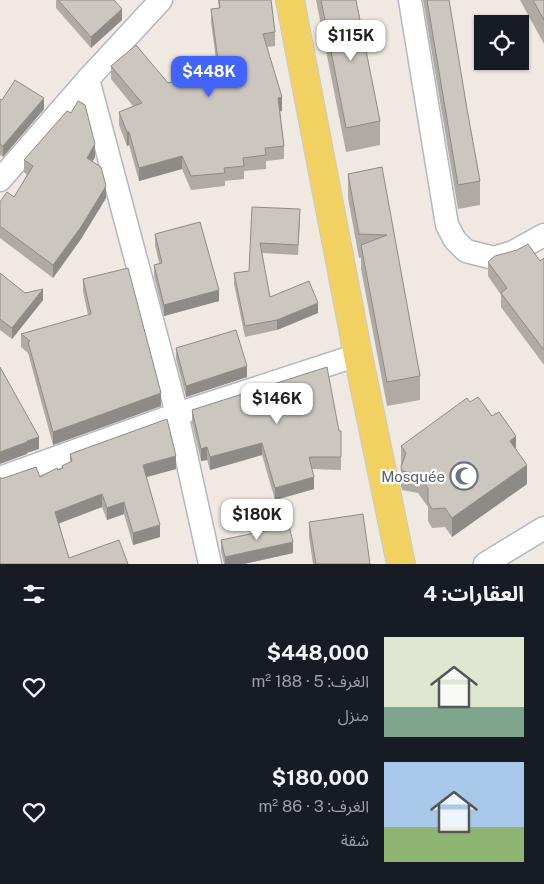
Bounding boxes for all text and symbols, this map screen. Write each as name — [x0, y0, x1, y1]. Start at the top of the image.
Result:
map controls — [474, 15, 529, 70]
button: locate — [474, 15, 529, 70]
pin: $115K — [316, 20, 386, 62]
text: $115K — [328, 26, 374, 45]
pin: $448K — [174, 56, 244, 98]
text: $448K — [182, 62, 236, 81]
pin: $146K — [242, 382, 312, 425]
text: $146K — [252, 389, 302, 408]
mosque icon: Mosquée — [449, 461, 479, 491]
place label: Mosquée — [381, 468, 445, 485]
pin: $180K — [222, 498, 292, 541]
text: $180K — [232, 505, 282, 524]
icon: filters — [20, 580, 48, 608]
text: العقارات: 4 — [423, 581, 524, 606]
text: $448,000 — [267, 640, 369, 665]
icon: home — [424, 657, 484, 717]
text: الغرف: 5 · 188 m² — [251, 672, 369, 691]
icon: heart — [20, 673, 48, 701]
text: منزل — [338, 706, 369, 725]
text: $180,000 — [272, 765, 369, 790]
icon: home — [424, 782, 484, 842]
text: الغرف: 3 · 86 m² — [258, 797, 369, 816]
icon: heart — [20, 798, 48, 826]
text: شقة — [341, 831, 369, 850]

